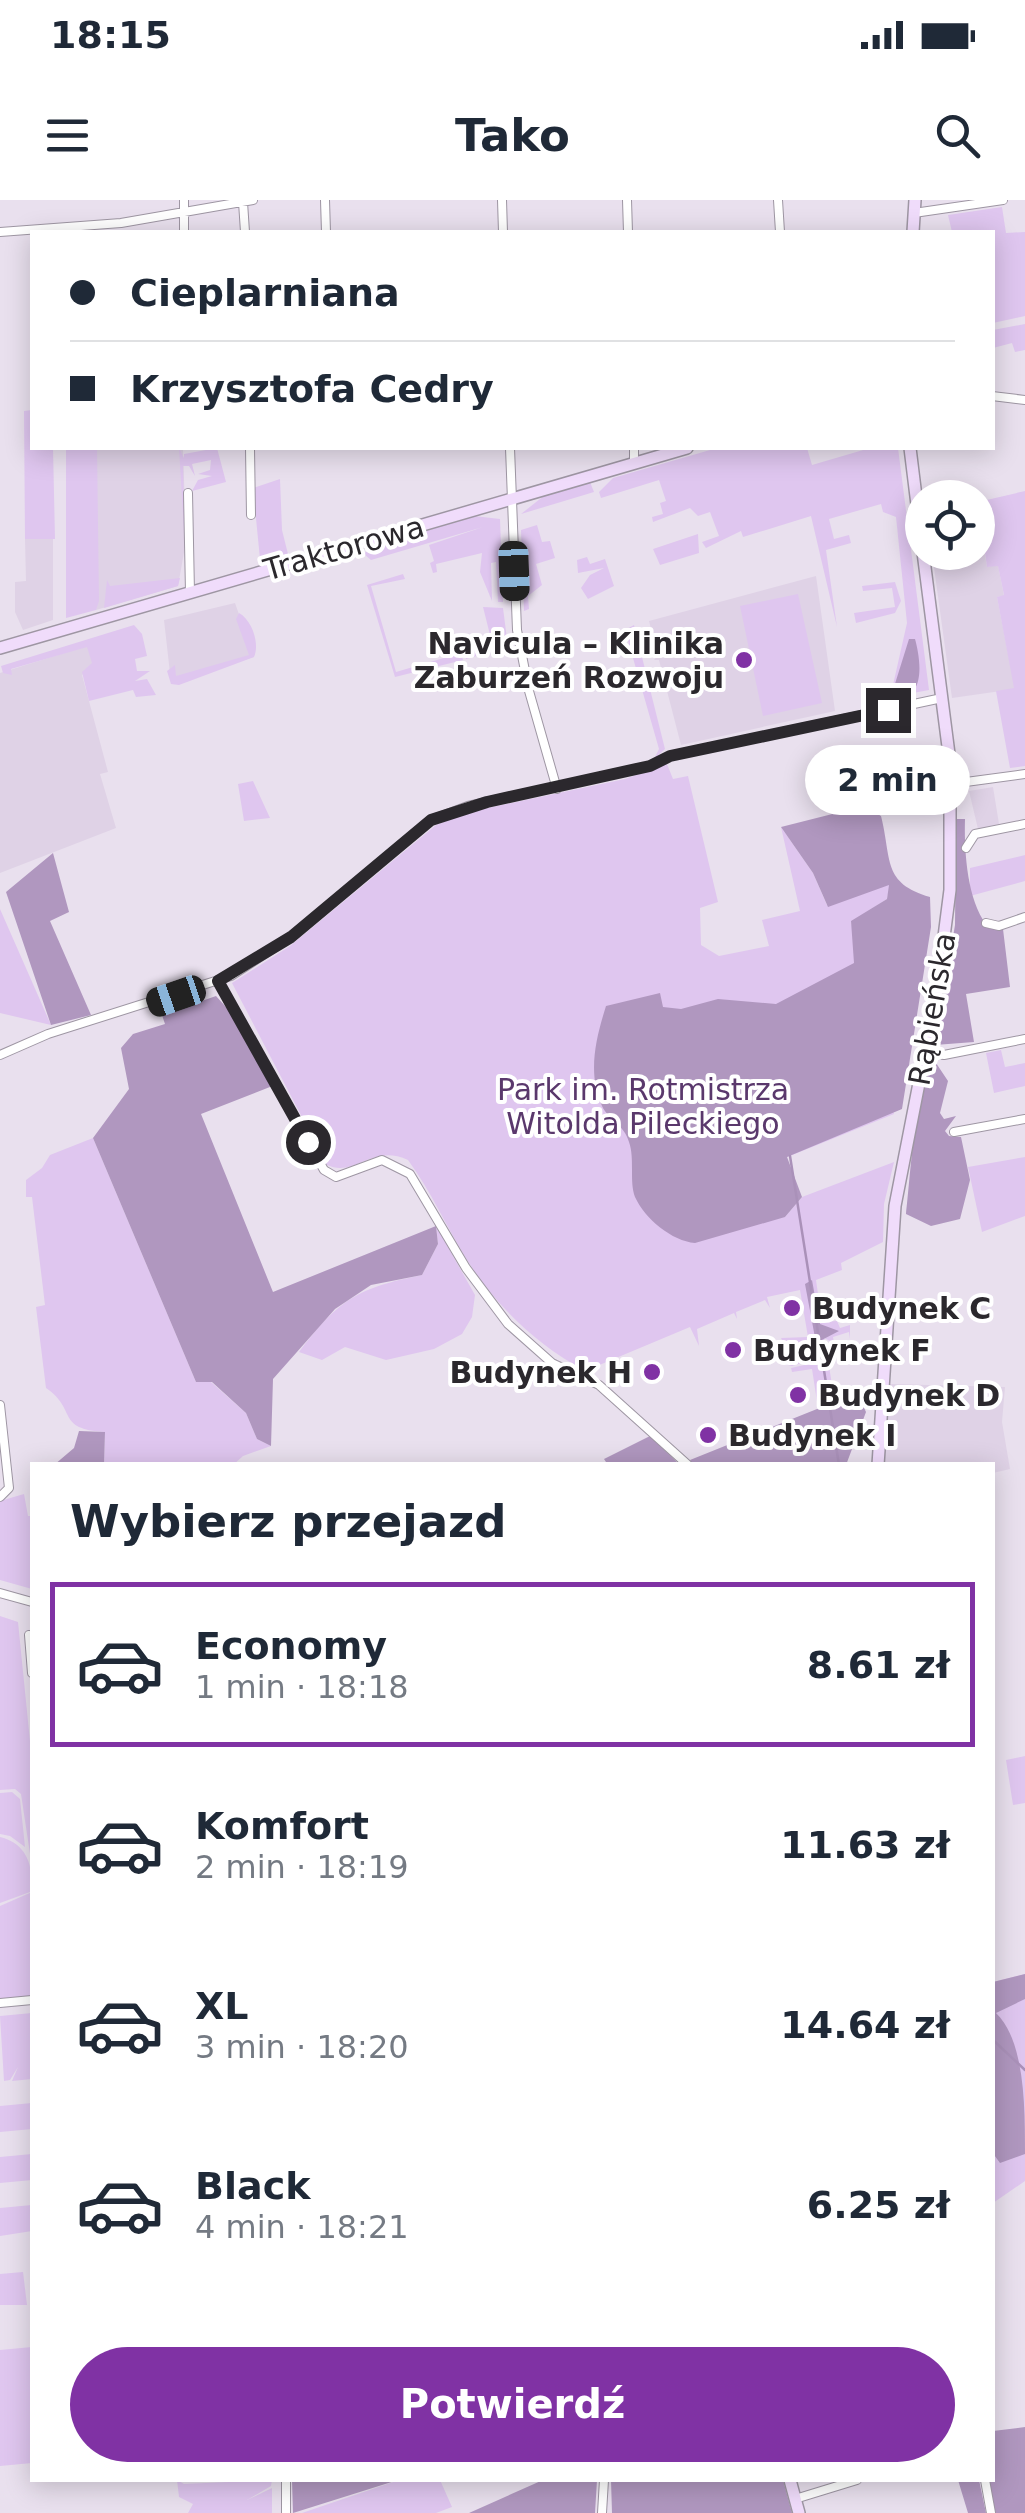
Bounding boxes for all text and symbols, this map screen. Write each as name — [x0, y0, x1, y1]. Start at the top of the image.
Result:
text: 18:15 — [50, 13, 171, 57]
icon: menu — [40, 108, 95, 163]
icon: search — [930, 108, 985, 163]
text: Tako — [455, 109, 570, 162]
text: Cieplarniana — [130, 271, 400, 315]
text: Krzysztofa Cedry — [130, 367, 494, 411]
map controls — [905, 480, 995, 570]
button: locate — [905, 480, 995, 570]
street label: Traktorowa — [259, 508, 428, 588]
car — [498, 540, 530, 602]
place label: Navicula – Klinika Zaburzeń Rozwoju — [414, 626, 724, 695]
marker: Navicula – Klinika Zaburzeń Rozwoju — [733, 649, 755, 671]
route end — [866, 688, 911, 733]
callout: 2 min — [806, 745, 970, 815]
text: 2 min — [837, 761, 938, 799]
street label: Rąbieńska — [901, 930, 963, 1088]
car — [143, 972, 209, 1020]
park label: Park im. Rotmistrza Witolda Pileckiego — [497, 1072, 789, 1141]
route start — [286, 1120, 331, 1165]
place label: Budynek C — [812, 1291, 991, 1326]
marker: Budynek C — [781, 1297, 803, 1319]
place label: Budynek F — [753, 1333, 931, 1368]
marker: Budynek F — [722, 1339, 744, 1361]
place label: Budynek H — [450, 1355, 632, 1390]
marker: Budynek H — [641, 1361, 663, 1383]
place label: Budynek D — [818, 1378, 1000, 1413]
marker: Budynek D — [787, 1384, 809, 1406]
place label: Budynek I — [728, 1418, 897, 1453]
marker: Budynek I — [697, 1424, 719, 1446]
text: Wybierz przejazd — [70, 1495, 507, 1548]
icon: car — [75, 1620, 165, 1710]
text: Economy — [195, 1624, 387, 1668]
text: 8.61 zł — [807, 1643, 950, 1687]
text: 1 min · 18:18 — [195, 1668, 409, 1706]
icon: car — [75, 1800, 165, 1890]
text: Komfort — [195, 1804, 369, 1848]
text: 11.63 zł — [780, 1823, 950, 1867]
text: 2 min · 18:19 — [195, 1848, 409, 1886]
icon: car — [75, 1980, 165, 2070]
text: XL — [195, 1984, 249, 2028]
text: 14.64 zł — [780, 2003, 950, 2047]
text: 3 min · 18:20 — [195, 2028, 409, 2066]
icon: car — [75, 2160, 165, 2250]
text: Black — [195, 2164, 310, 2208]
text: 6.25 zł — [807, 2183, 950, 2227]
text: 4 min · 18:21 — [195, 2208, 409, 2246]
button: Potwierdź — [70, 2347, 955, 2462]

